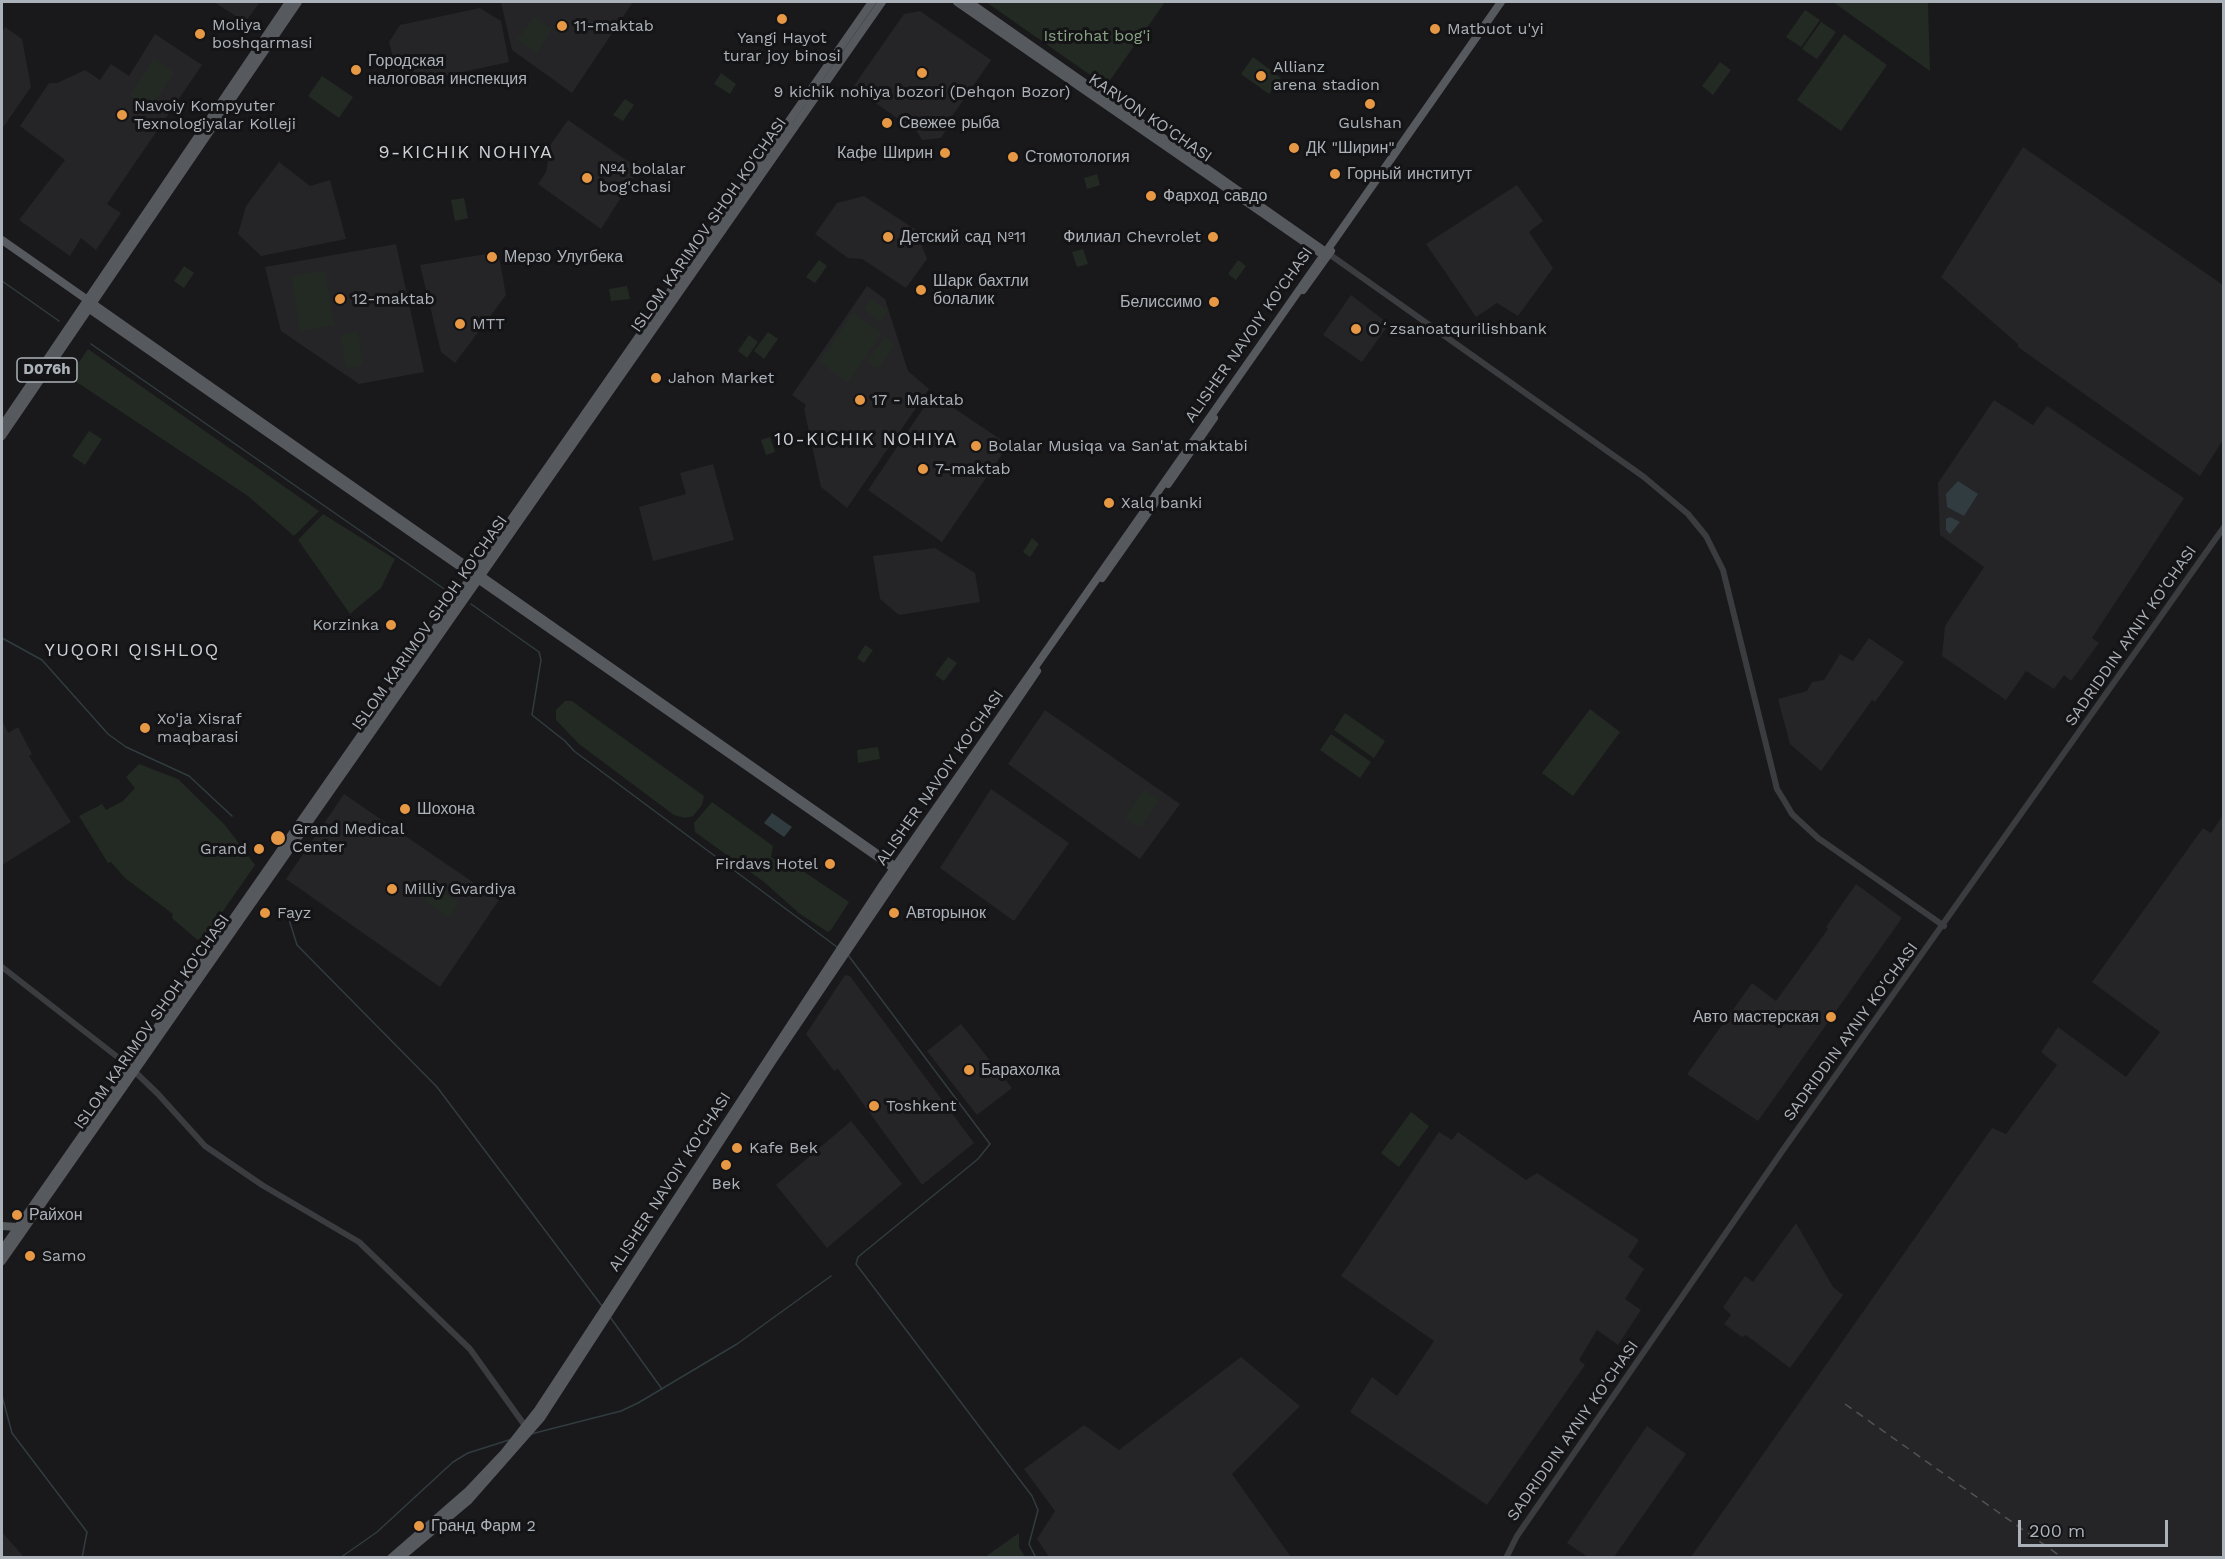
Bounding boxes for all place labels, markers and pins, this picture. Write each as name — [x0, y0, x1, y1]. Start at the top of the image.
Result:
marker: Yangi Hayot turar joy binosi — [775, 12, 789, 26]
place label: Moliya boshqarmasi — [212, 15, 313, 53]
place label: 11-maktab — [574, 16, 654, 36]
marker: 11-maktab — [555, 19, 569, 33]
place label: Matbuot u'yi — [1447, 19, 1544, 39]
marker: Matbuot u'yi — [1428, 22, 1442, 36]
marker: Moliya boshqarmasi — [193, 27, 207, 41]
place label: Yangi Hayot turar joy binosi — [723, 28, 841, 66]
place label: Городская налоговая инспекция — [368, 51, 527, 89]
place label: Allianz arena stadion — [1273, 57, 1380, 95]
marker: Городская налоговая инспекция — [349, 63, 363, 77]
marker: 9 kichik nohiya bozori (Dehqon Bozor) — [915, 66, 929, 80]
marker: Allianz arena stadion — [1254, 69, 1268, 83]
place label: 9 kichik nohiya bozori (Dehqon Bozor) — [774, 82, 1070, 102]
place label: Navoiy Kompyuter Texnologiyalar Kolleji — [134, 96, 296, 134]
marker: Gulshan — [1363, 97, 1377, 111]
marker: Navoiy Kompyuter Texnologiyalar Kolleji — [115, 108, 129, 122]
place label: Свежее рыба — [899, 113, 1000, 133]
place label: Gulshan — [1338, 113, 1402, 133]
marker: Свежее рыба — [880, 116, 894, 130]
place label: ДК "Ширин" — [1306, 138, 1395, 158]
marker: ДК "Ширин" — [1287, 141, 1301, 155]
place label: Кафе Ширин — [837, 143, 933, 163]
marker: Кафе Ширин — [938, 146, 952, 160]
place label: Стомотология — [1025, 147, 1130, 167]
marker: Стомотология — [1006, 150, 1020, 164]
place label: №4 bolalar bog'chasi — [599, 159, 686, 197]
place label: Горный институт — [1347, 164, 1472, 184]
marker: Горный институт — [1328, 167, 1342, 181]
marker: №4 bolalar bog'chasi — [580, 171, 594, 185]
place label: Фарход савдо — [1163, 186, 1267, 206]
marker: Фарход савдо — [1144, 189, 1158, 203]
place label: Детский сад №11 — [900, 227, 1026, 247]
place label: Филиал Chevrolet — [1063, 227, 1201, 247]
marker: Детский сад №11 — [881, 230, 895, 244]
marker: Филиал Chevrolet — [1206, 230, 1220, 244]
place label: Мерзо Улугбека — [504, 247, 623, 267]
marker: Мерзо Улугбека — [485, 250, 499, 264]
place label: Шарк бахтли болалик — [933, 271, 1029, 309]
marker: Шарк бахтли болалик — [914, 283, 928, 297]
place label: 12-maktab — [352, 289, 435, 309]
marker: 12-maktab — [333, 292, 347, 306]
place label: Белиссимо — [1120, 292, 1202, 312]
marker: Белиссимо — [1207, 295, 1221, 309]
place label: MTT — [472, 314, 505, 334]
marker: MTT — [453, 317, 467, 331]
place label: Oʻzsanoatqurilishbank — [1368, 319, 1547, 339]
marker: Oʻzsanoatqurilishbank — [1349, 322, 1363, 336]
place label: Jahon Market — [668, 368, 774, 388]
marker: Jahon Market — [649, 371, 663, 385]
place label: 17 - Maktab — [872, 390, 964, 410]
marker: 17 - Maktab — [853, 393, 867, 407]
place label: Bolalar Musiqa va San'at maktabi — [988, 436, 1248, 456]
marker: Bolalar Musiqa va San'at maktabi — [969, 439, 983, 453]
place label: 7-maktab — [935, 459, 1010, 479]
marker: 7-maktab — [916, 462, 930, 476]
place label: Xalq banki — [1121, 493, 1202, 513]
marker: Xalq banki — [1102, 496, 1116, 510]
place label: Korzinka — [312, 615, 379, 635]
marker: Korzinka — [384, 618, 398, 632]
place label: Xo'ja Xisraf maqbarasi — [157, 709, 242, 747]
marker: Xo'ja Xisraf maqbarasi — [138, 721, 152, 735]
place label: Шохона — [417, 799, 475, 819]
marker: Шохона — [398, 802, 412, 816]
place label: Grand Medical Center — [292, 819, 404, 857]
marker: Grand Medical Center — [269, 829, 287, 847]
place label: Grand — [200, 839, 247, 859]
marker: Grand — [252, 842, 266, 856]
place label: Firdavs Hotel — [715, 854, 818, 874]
marker: Firdavs Hotel — [823, 857, 837, 871]
place label: Milliy Gvardiya — [404, 879, 516, 899]
marker: Milliy Gvardiya — [385, 882, 399, 896]
place label: Fayz — [277, 903, 311, 923]
place label: Авторынок — [906, 903, 986, 923]
marker: Fayz — [258, 906, 272, 920]
marker: Авторынок — [887, 906, 901, 920]
place label: Авто мастерская — [1693, 1007, 1819, 1027]
marker: Авто мастерская — [1824, 1010, 1838, 1024]
place label: Барахолка — [981, 1060, 1060, 1080]
marker: Барахолка — [962, 1063, 976, 1077]
place label: Toshkent — [886, 1096, 956, 1116]
marker: Toshkent — [867, 1099, 881, 1113]
place label: Kafe Bek — [749, 1138, 818, 1158]
marker: Kafe Bek — [730, 1141, 744, 1155]
marker: Bek — [719, 1158, 733, 1172]
place label: Bek — [712, 1174, 740, 1194]
place label: Райхон — [29, 1205, 83, 1225]
marker: Райхон — [10, 1208, 24, 1222]
place label: Samo — [42, 1246, 86, 1266]
marker: Samo — [23, 1249, 37, 1263]
place label: Гранд Фарм 2 — [431, 1516, 536, 1536]
marker: Гранд Фарм 2 — [412, 1519, 426, 1533]

